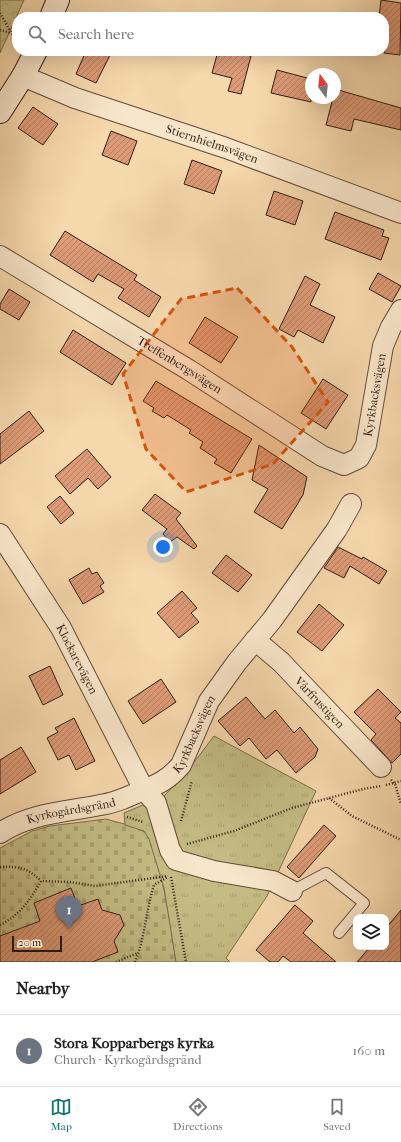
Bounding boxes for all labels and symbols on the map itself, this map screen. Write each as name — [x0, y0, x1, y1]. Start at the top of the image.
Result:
north arrow — [305, 68, 341, 104]
street label: Stiernhielmsvägen — [164, 122, 260, 166]
street label: Treffenbergsvägen — [135, 333, 225, 396]
street label: Kyrkbacksvägen — [361, 352, 389, 438]
your location — [153, 537, 173, 557]
street label: Klockarevägen — [53, 622, 101, 696]
street label: Vårfrustigen — [291, 673, 347, 731]
street label: Kyrkbacksvägen — [170, 692, 218, 776]
street label: Kyrkogårdsgränd — [25, 795, 117, 827]
pin: 1 — [56, 896, 82, 929]
scale bar — [12, 934, 62, 953]

